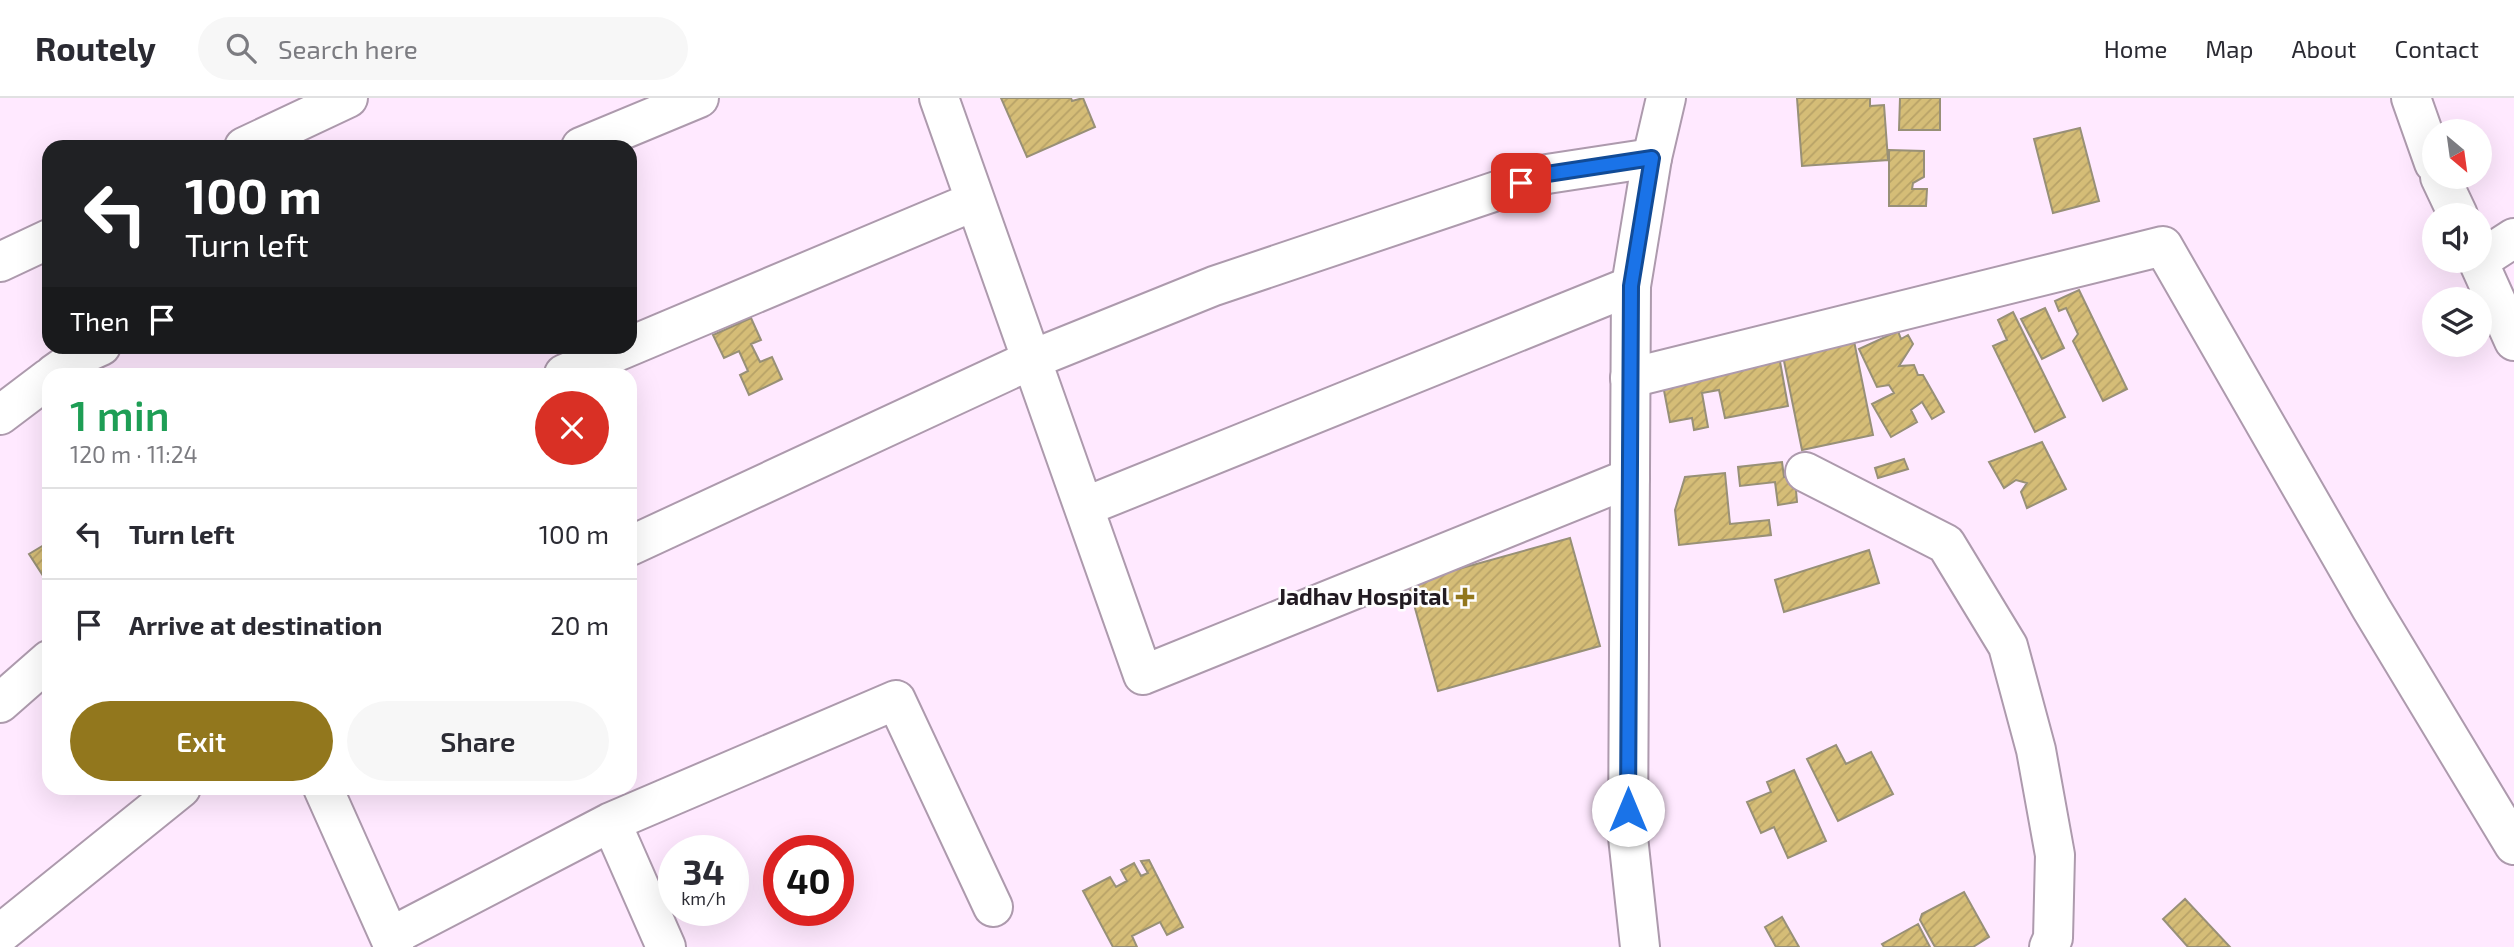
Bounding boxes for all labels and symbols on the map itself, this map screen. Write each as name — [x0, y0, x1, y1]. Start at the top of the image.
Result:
north arrow — [2422, 119, 2492, 189]
pin — [1491, 153, 1551, 213]
place label: Jadhav Hospital — [1277, 582, 1449, 610]
marker: Jadhav Hospital — [1455, 587, 1475, 607]
position arrow — [1591, 773, 1665, 847]
speed limit sign: 40 — [763, 835, 854, 926]

